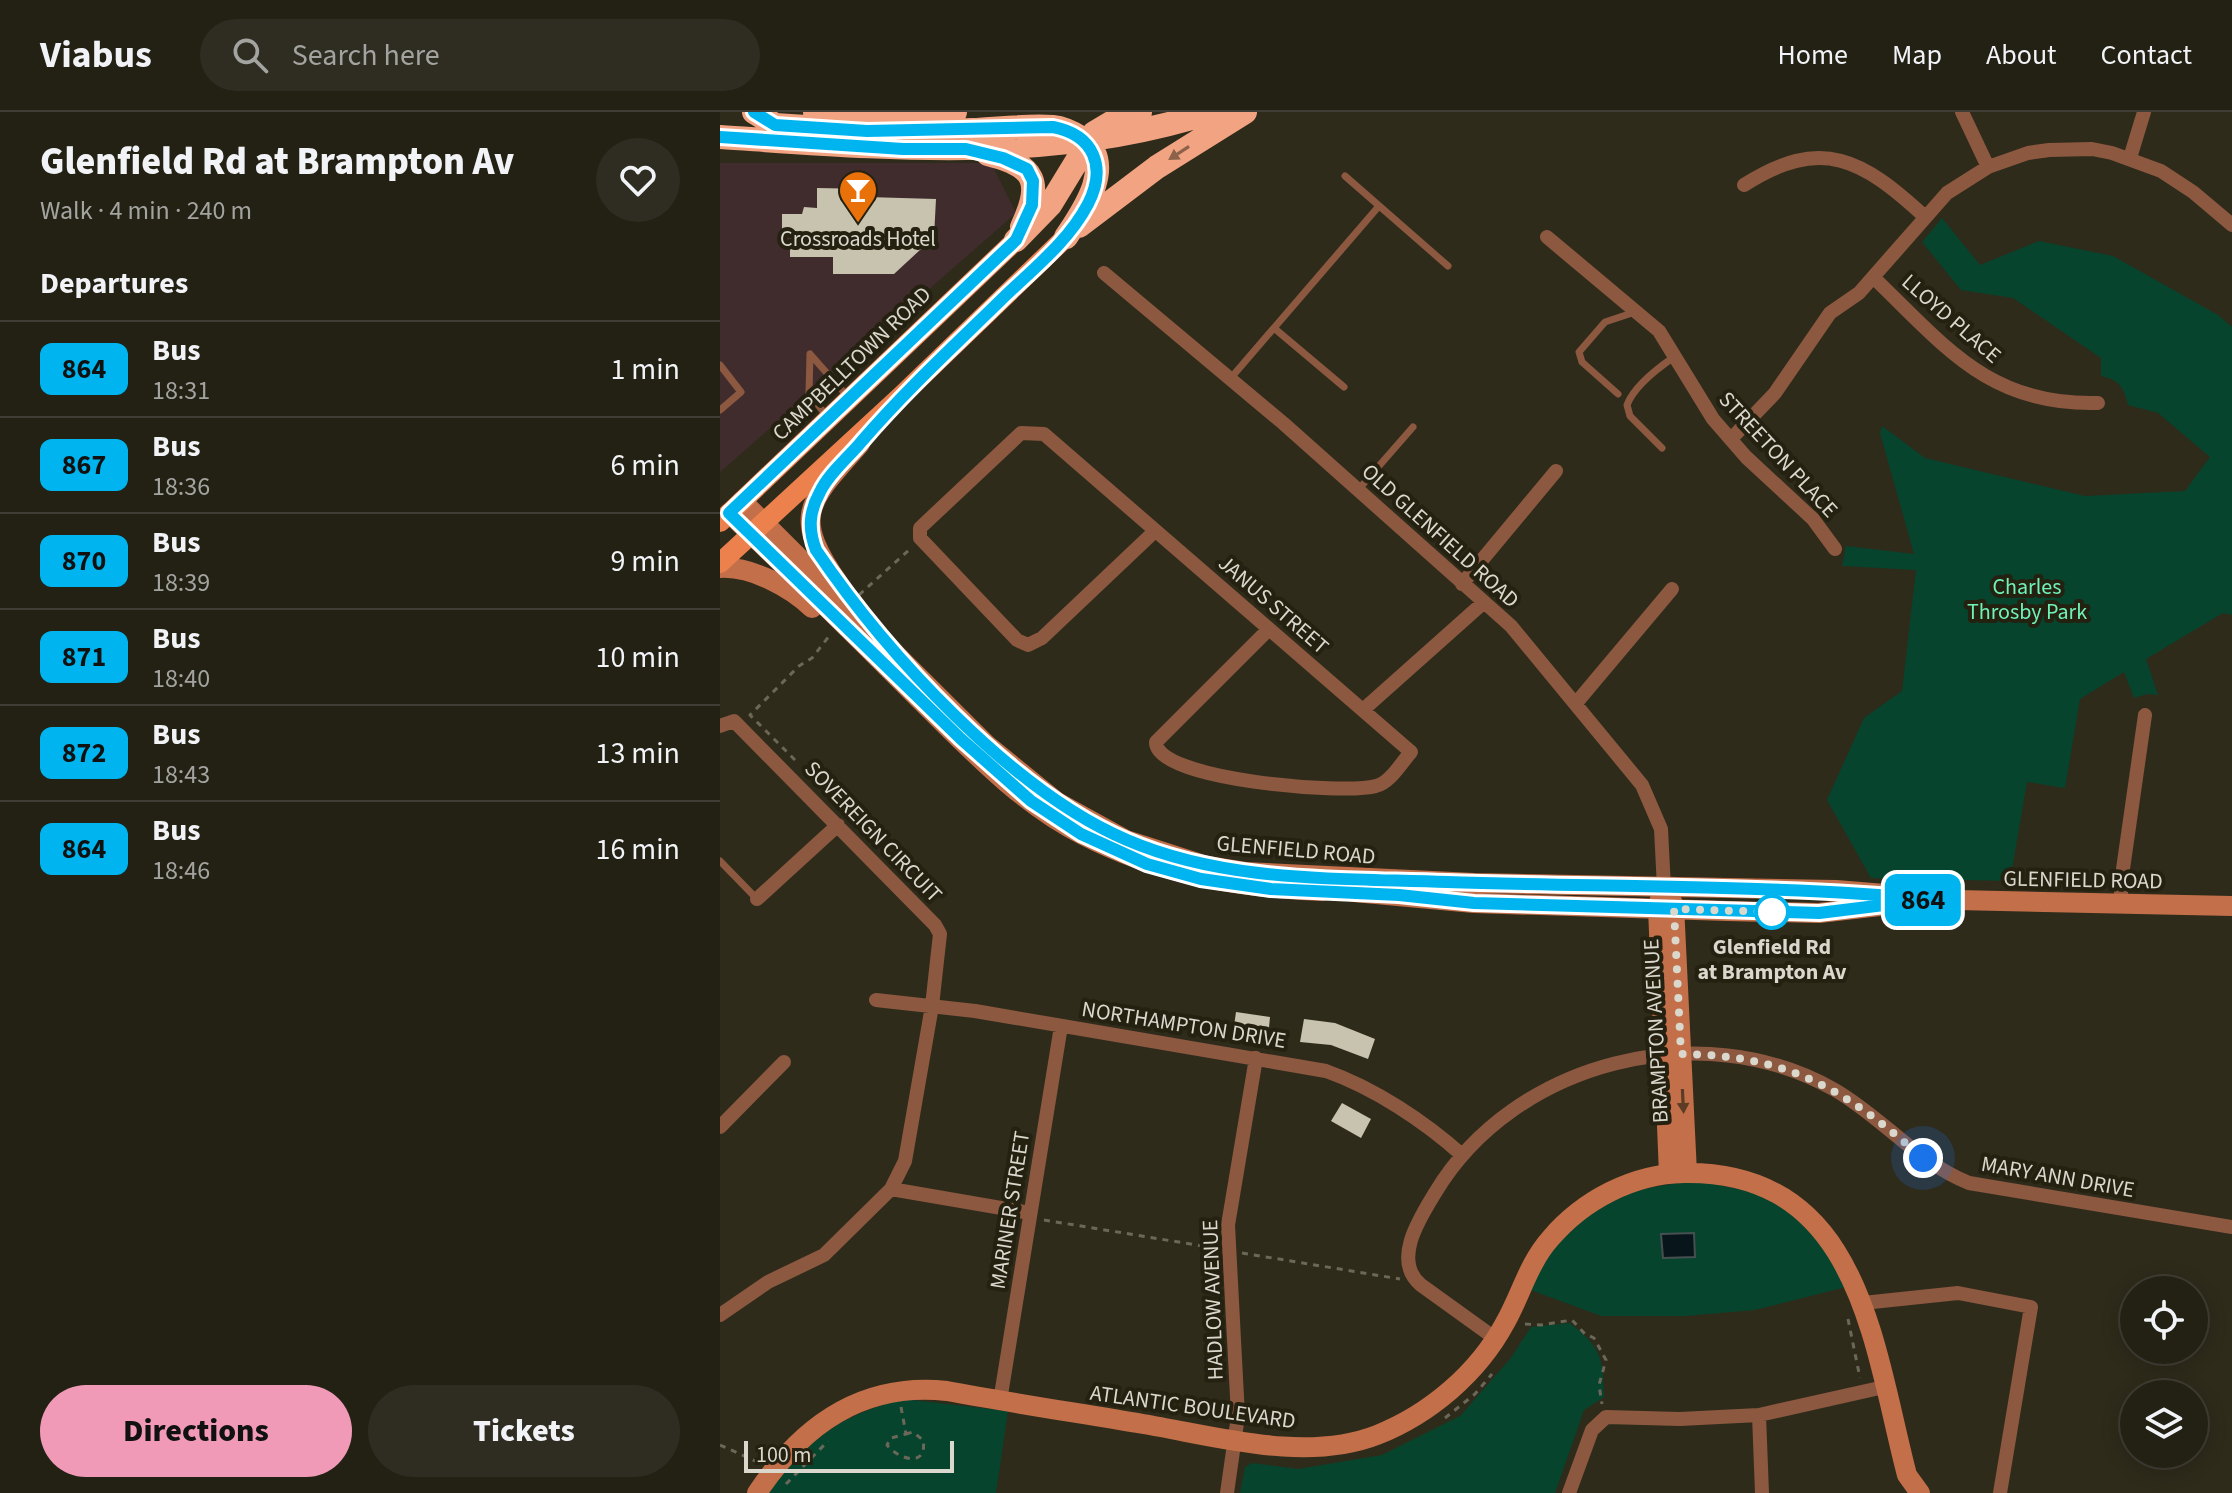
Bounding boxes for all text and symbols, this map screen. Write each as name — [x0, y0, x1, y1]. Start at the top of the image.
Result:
search box — [200, 19, 760, 91]
text: Viabus — [40, 28, 152, 82]
icon: search — [228, 33, 272, 77]
text: Search here — [292, 34, 440, 77]
text: Home — [1777, 35, 1848, 75]
text: Map — [1892, 35, 1942, 75]
text: About — [1986, 35, 2057, 75]
text: Contact — [2101, 35, 2192, 75]
text: Glenfield Rd at Brampton Av — [40, 135, 514, 189]
button: heart — [596, 138, 680, 222]
one-way arrow — [1168, 146, 1190, 160]
bar icon: Crossroads Hotel — [837, 169, 879, 224]
text: Walk · 4 min · 240 m — [40, 192, 252, 229]
place label: Crossroads Hotel — [780, 223, 936, 255]
text: Departures — [40, 262, 188, 305]
street label: LLOYD PLACE — [1895, 267, 2008, 371]
street label: CAMPBELLTOWN ROAD — [765, 279, 938, 448]
text: Bus — [152, 329, 200, 372]
text: 1 min — [610, 348, 680, 391]
text: 864 — [62, 349, 106, 389]
text: 18:31 — [152, 372, 210, 409]
street label: STREETON PLACE — [1711, 384, 1845, 525]
text: Bus — [152, 425, 200, 468]
text: 6 min — [610, 444, 680, 487]
text: 867 — [62, 445, 106, 485]
street label: OLD GLENFIELD ROAD — [1354, 456, 1526, 615]
text: 18:36 — [152, 468, 210, 505]
text: Bus — [152, 521, 200, 564]
text: 9 min — [610, 540, 680, 583]
text: 870 — [62, 541, 106, 581]
street label: JANUS STREET — [1211, 548, 1336, 662]
text: 18:39 — [152, 564, 210, 601]
park label: Charles Throsby Park — [1967, 571, 2087, 628]
text: Bus — [152, 617, 200, 660]
text: 10 min — [596, 636, 680, 679]
text: 871 — [62, 637, 106, 677]
text: 18:40 — [152, 660, 210, 697]
text: Bus — [152, 713, 200, 756]
text: 13 min — [596, 732, 680, 775]
text: 872 — [62, 733, 106, 773]
street label: SOVEREIGN CIRCUIT — [797, 754, 950, 910]
text: 18:43 — [152, 756, 210, 793]
text: Bus — [152, 809, 200, 852]
street label: GLENFIELD ROAD — [1215, 827, 1377, 873]
text: 16 min — [596, 828, 680, 871]
text: 864 — [62, 829, 106, 869]
text: 18:46 — [152, 852, 210, 889]
street label: GLENFIELD ROAD — [2003, 863, 2163, 897]
line badge: 864 — [1877, 874, 1969, 926]
text: 864 — [1901, 880, 1945, 920]
marker: Glenfield Rd at Brampton Av — [1755, 895, 1789, 929]
place label: Glenfield Rd at Brampton Av — [1698, 931, 1847, 988]
street label: BRAMPTON AVENUE — [1635, 938, 1677, 1124]
street label: NORTHAMPTON DRIVE — [1079, 993, 1288, 1057]
one-way arrow — [1677, 1089, 1690, 1114]
street label: MARINER STREET — [982, 1129, 1038, 1291]
your location — [1903, 1138, 1943, 1178]
street label: MARY ANN DRIVE — [1979, 1148, 2137, 1206]
street label: HADLOW AVENUE — [1194, 1219, 1232, 1381]
map controls — [2120, 1276, 2208, 1468]
button: locate — [2120, 1276, 2208, 1364]
street label: ATLANTIC BOULEVARD — [1088, 1377, 1298, 1437]
button: layers — [2120, 1380, 2208, 1468]
button: Directions — [40, 1385, 352, 1477]
button: Tickets — [368, 1385, 680, 1477]
scale bar — [744, 1437, 954, 1473]
text: 100 m — [756, 1439, 811, 1471]

